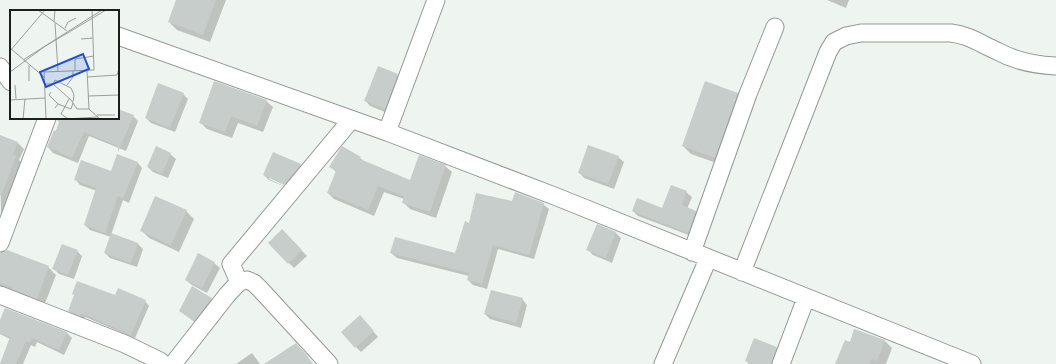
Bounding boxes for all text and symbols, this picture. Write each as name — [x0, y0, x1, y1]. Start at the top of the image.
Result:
inset map — [10, 10, 119, 119]

